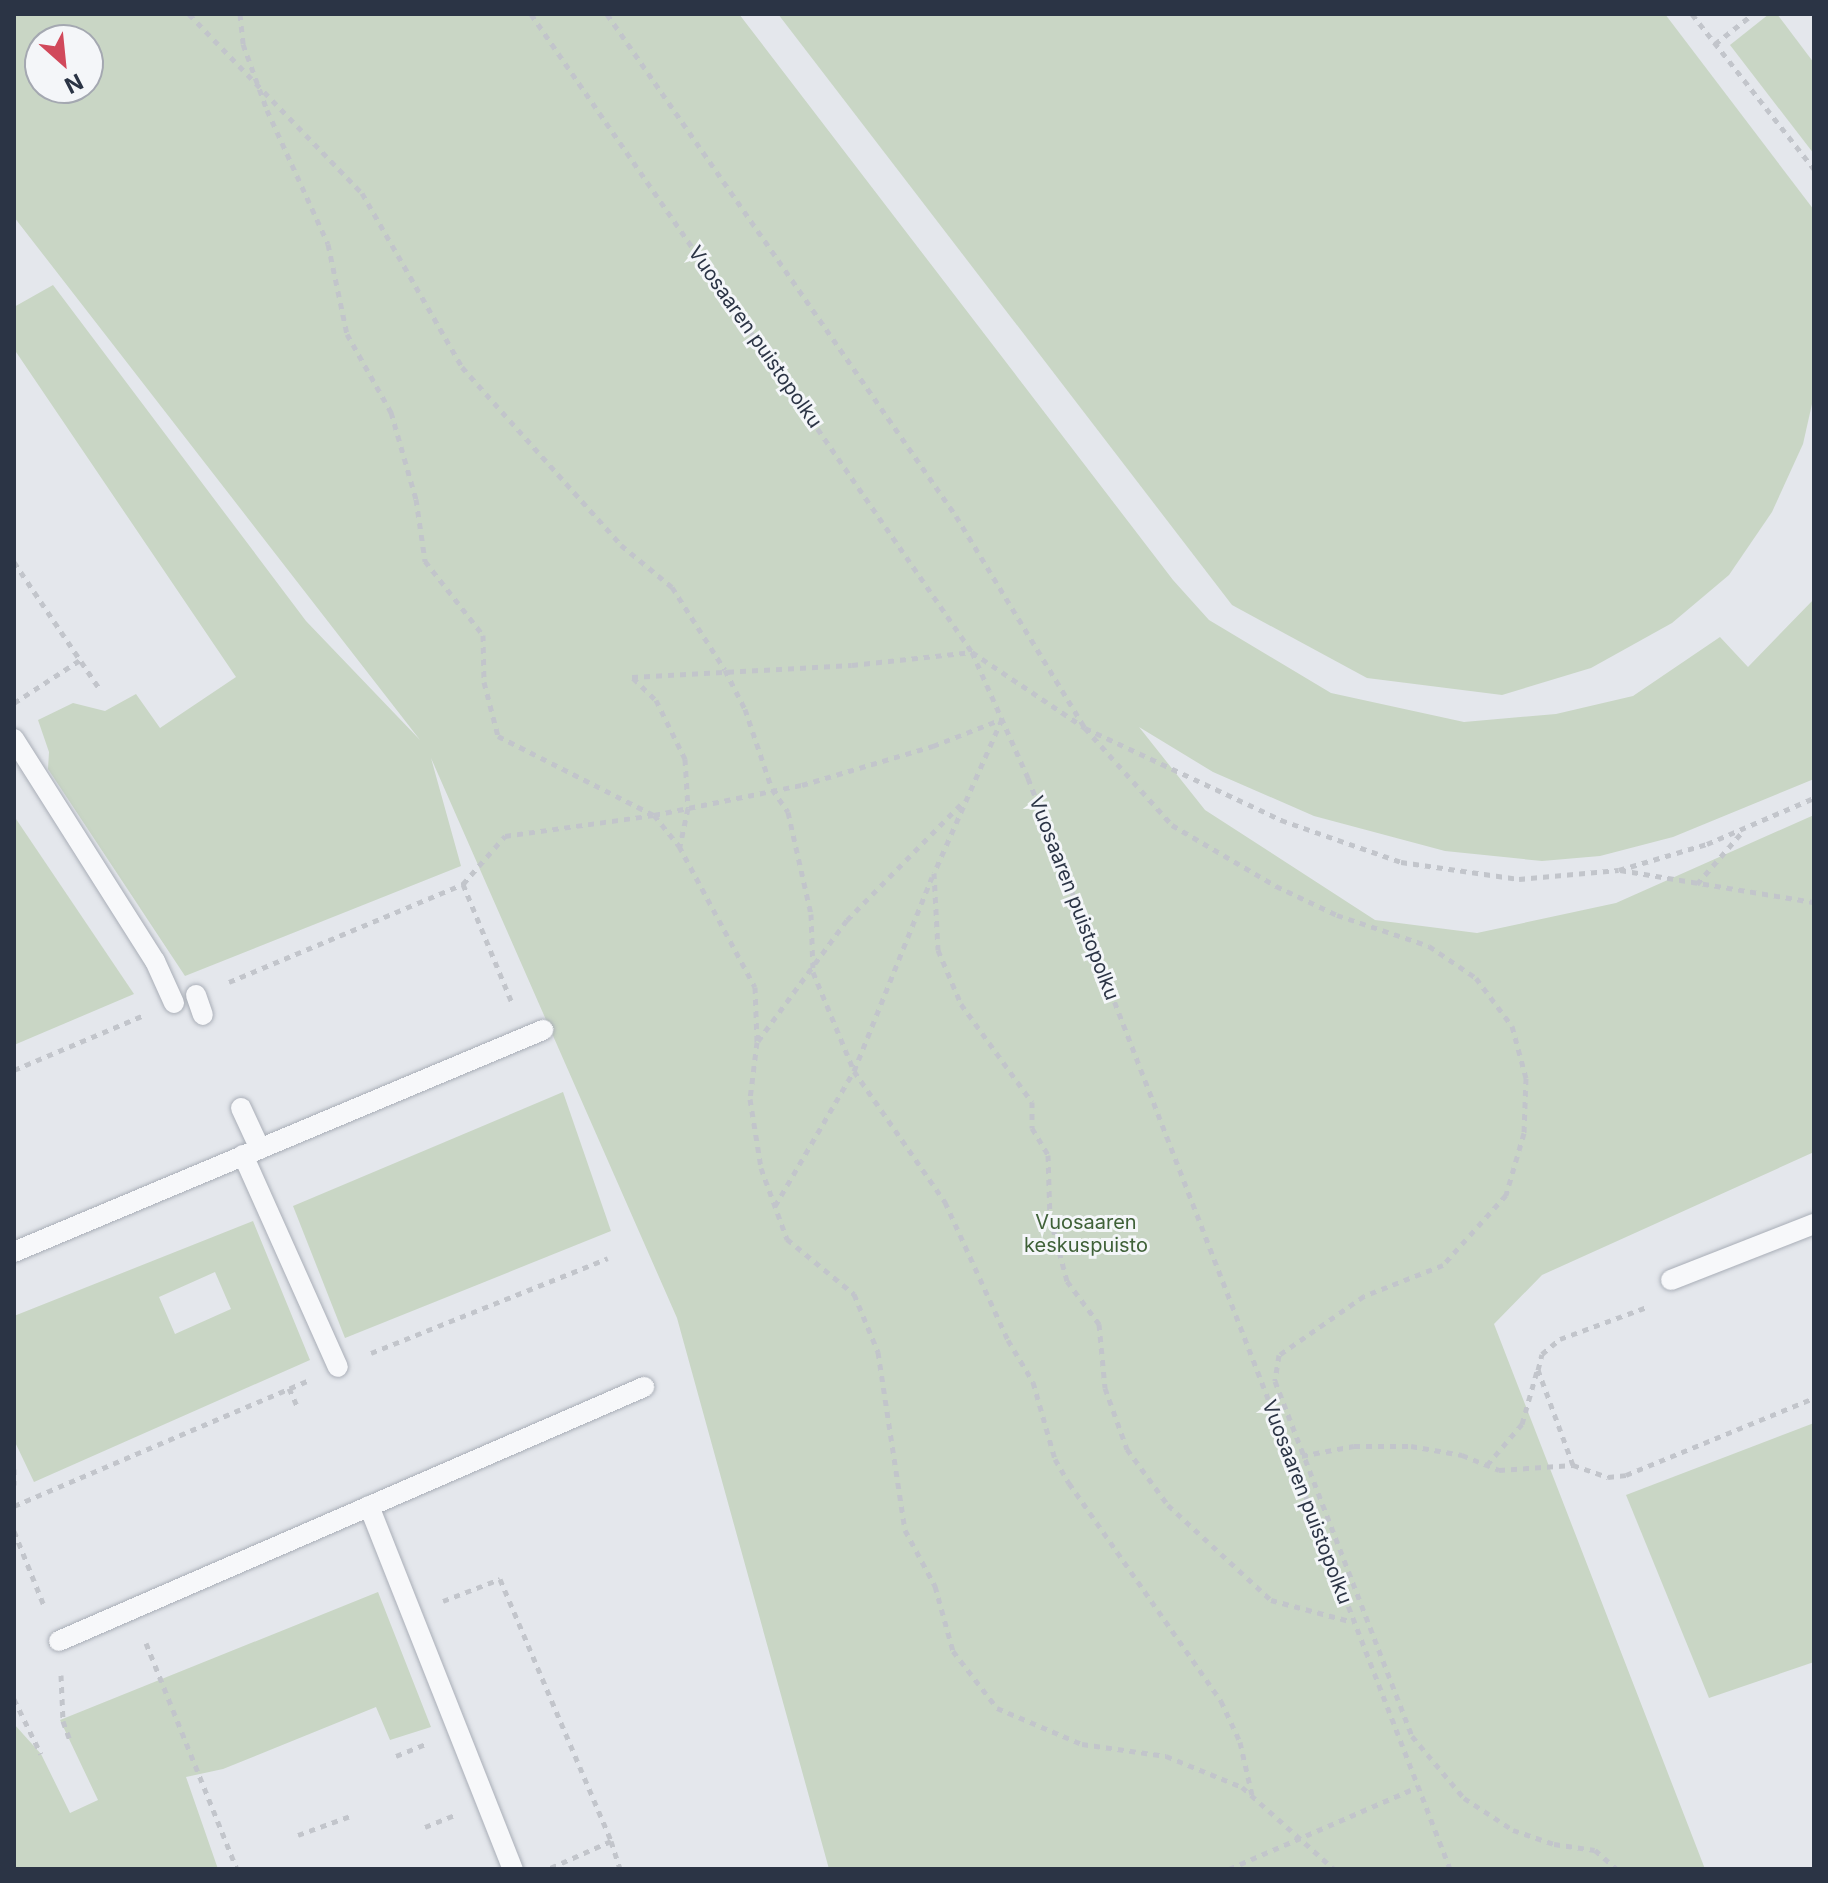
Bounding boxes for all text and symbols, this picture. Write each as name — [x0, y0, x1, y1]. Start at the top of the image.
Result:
north arrow — [24, 24, 104, 104]
text: N — [61, 68, 87, 99]
street label: Vuosaaren puistopolku — [683, 241, 827, 433]
street label: Vuosaaren puistopolku — [1024, 793, 1124, 1003]
park label: Vuosaaren keskuspuisto — [1024, 1210, 1148, 1257]
street label: Vuosaaren puistopolku — [1257, 1397, 1357, 1607]

